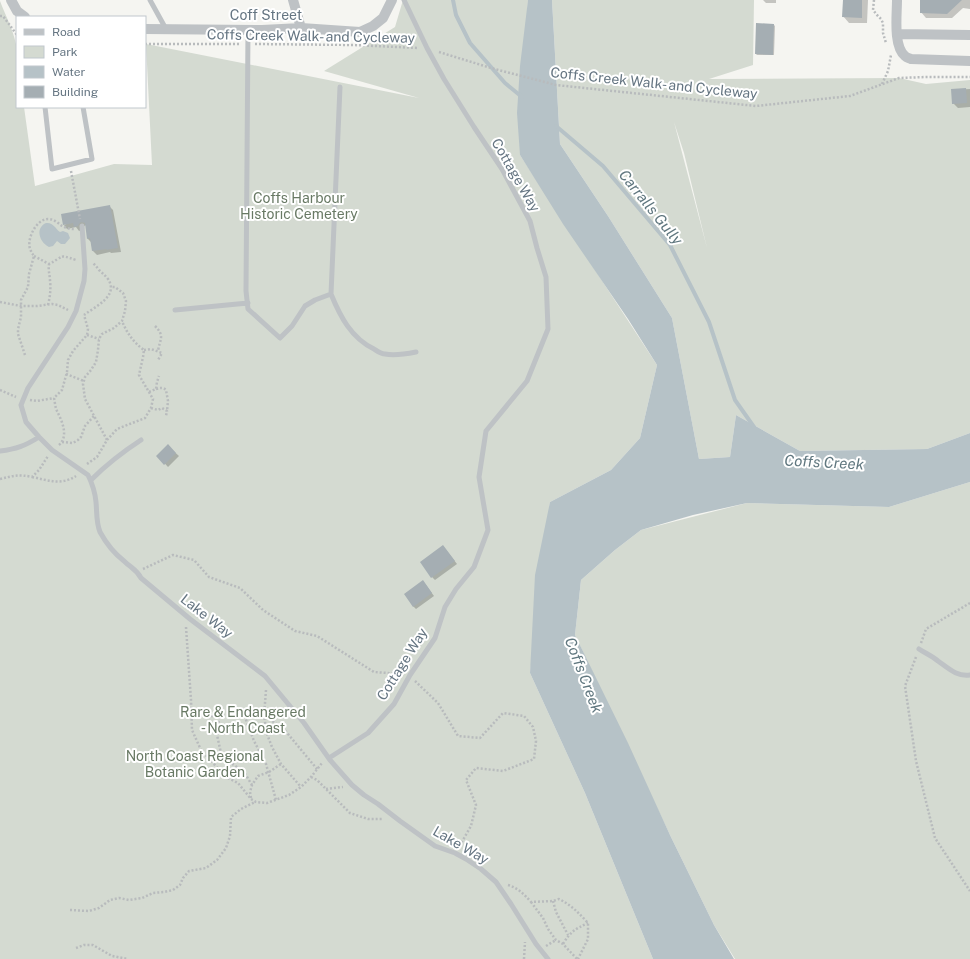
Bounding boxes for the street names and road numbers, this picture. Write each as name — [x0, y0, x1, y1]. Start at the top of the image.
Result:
street label: Coff Street — [230, 7, 302, 23]
street label: Coffs Creek Walk- and Cycleway — [207, 26, 416, 46]
street label: Coffs Creek Walk- and Cycleway — [550, 64, 759, 102]
street label: Cottage Way — [489, 135, 544, 215]
street label: Lake Way — [178, 591, 237, 642]
street label: Cottage Way — [373, 624, 431, 703]
street label: Lake Way — [430, 823, 492, 868]

